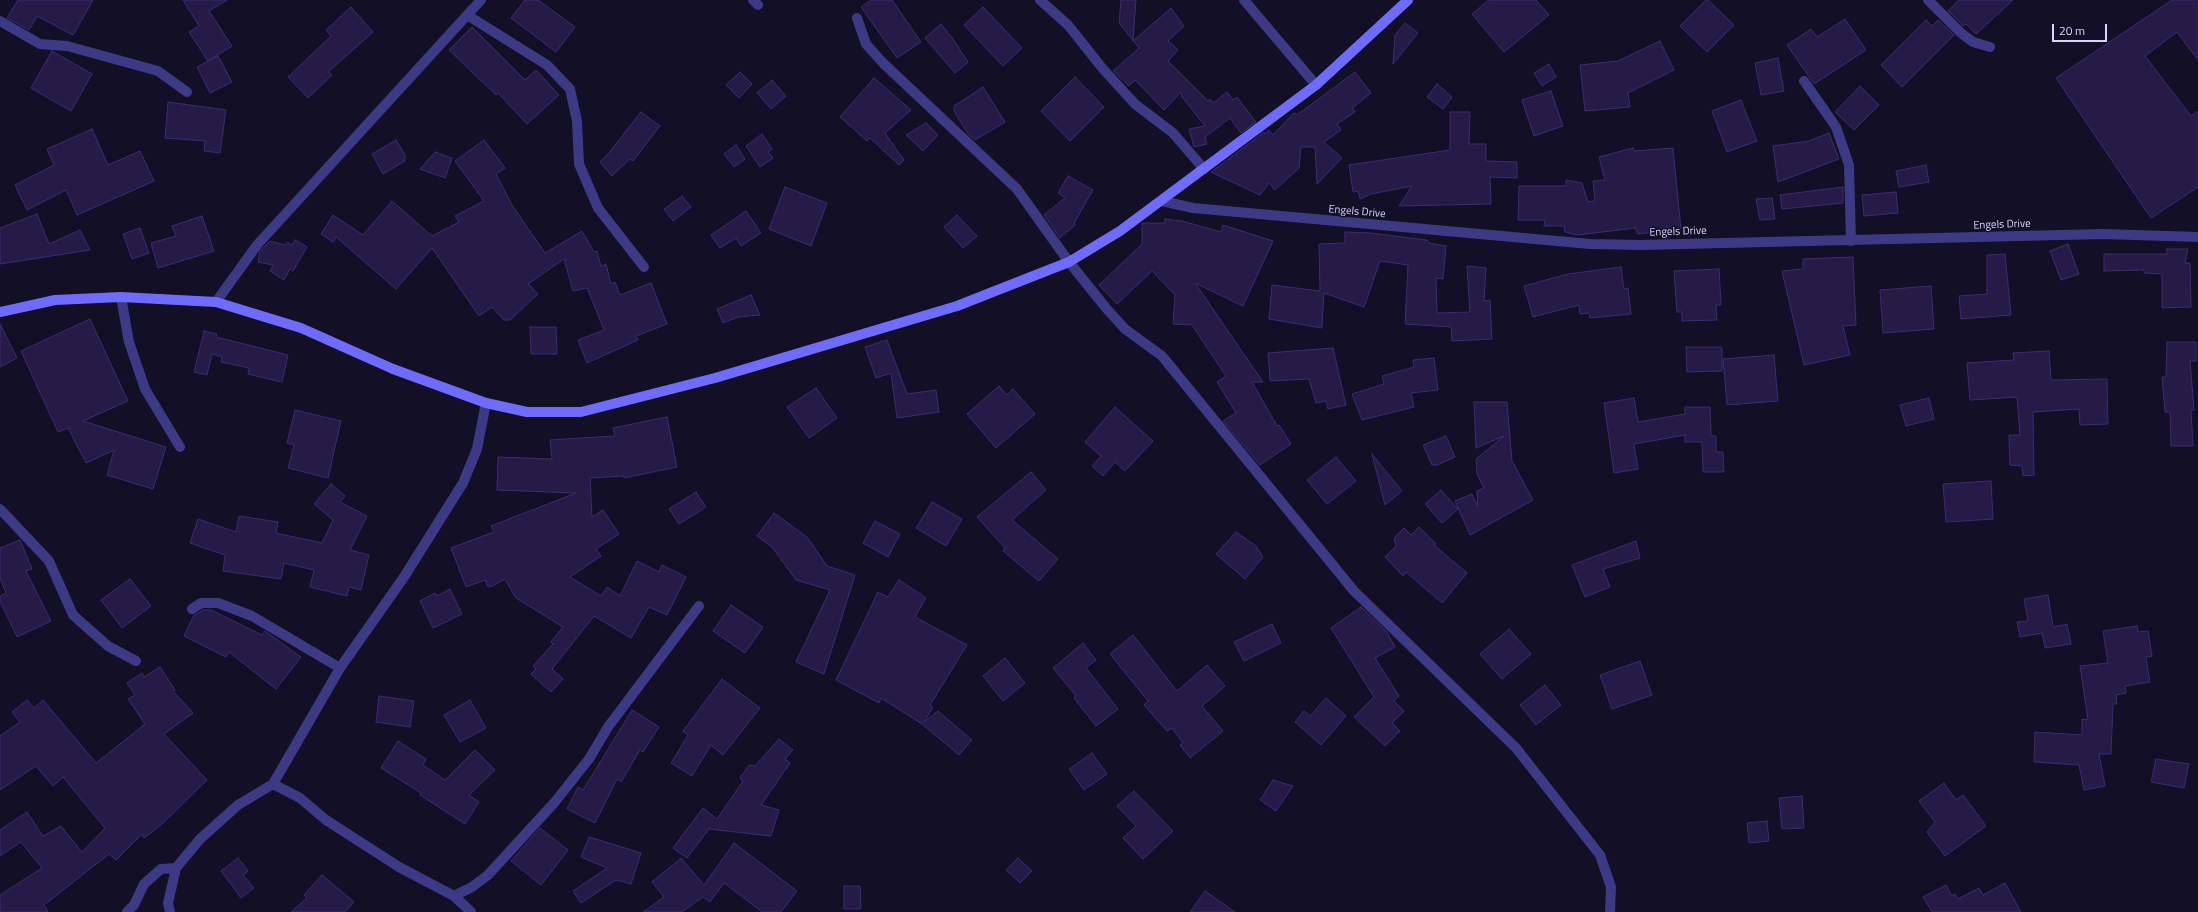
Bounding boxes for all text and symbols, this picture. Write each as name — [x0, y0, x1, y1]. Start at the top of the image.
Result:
scale bar — [2054, 16, 2109, 42]
text: 20 m — [2059, 21, 2085, 40]
street label: Engels Drive — [1328, 203, 1386, 221]
street label: Engels Drive — [1973, 217, 2031, 233]
street label: Engels Drive — [1649, 224, 1707, 240]

